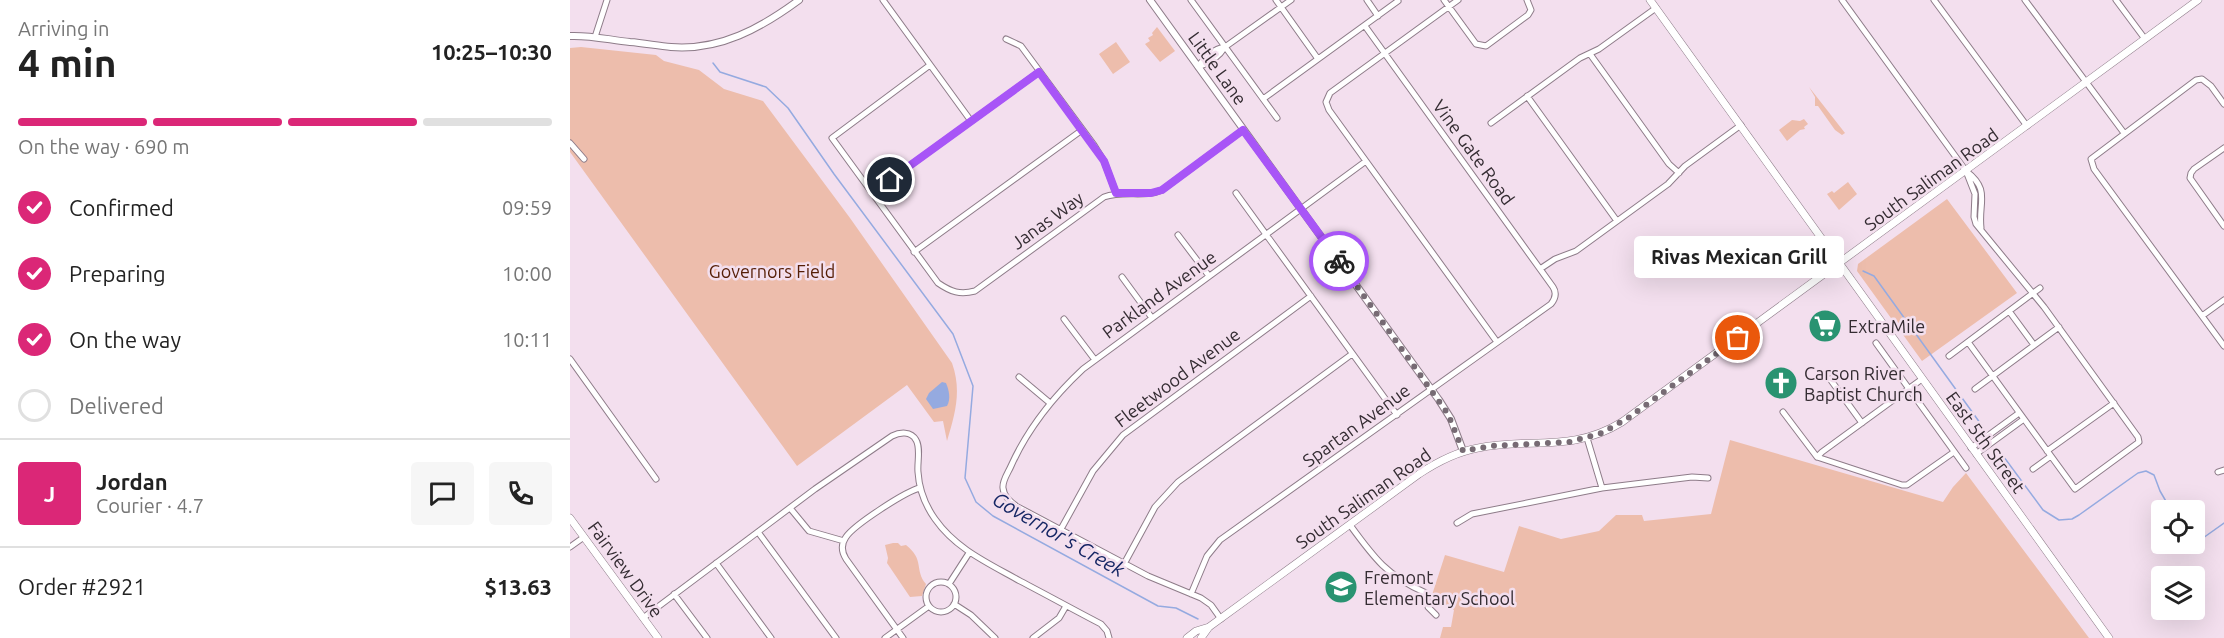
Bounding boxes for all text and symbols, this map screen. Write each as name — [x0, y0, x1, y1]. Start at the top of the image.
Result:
text: Arriving in — [18, 17, 109, 40]
street label: Little Lane — [1185, 28, 1251, 108]
text: 10:25–10:30 — [431, 39, 552, 64]
text: 4 min — [18, 41, 117, 84]
street label: Vine Gate Road — [1429, 96, 1519, 208]
street label: South Saliman Road — [1860, 124, 2002, 234]
text: On the way · 690 m — [18, 135, 190, 158]
pin — [864, 154, 915, 205]
icon: home — [873, 163, 906, 196]
street label: Janas Way — [1007, 187, 1087, 253]
icon: check — [18, 191, 51, 224]
text: Confirmed — [69, 195, 174, 220]
text: 09:59 — [502, 196, 552, 219]
courier — [1309, 231, 1369, 291]
callout: Rivas Mexican Grill — [1633, 236, 1843, 278]
icon: bike — [1323, 245, 1356, 278]
text: Rivas Mexican Grill — [1651, 245, 1827, 268]
street label: Parkland Avenue — [1098, 246, 1220, 342]
icon: check — [18, 257, 51, 290]
text: Preparing — [69, 261, 166, 286]
park label: Governors Field — [709, 261, 835, 281]
text: 10:00 — [502, 262, 552, 285]
supermarket icon: ExtraMile — [1807, 308, 1843, 344]
pin — [1712, 312, 1763, 363]
place label: ExtraMile — [1848, 316, 1925, 336]
icon: bag — [1721, 321, 1754, 354]
icon: check — [18, 323, 51, 356]
street label: Fleetwood Avenue — [1111, 323, 1243, 431]
text: On the way — [69, 327, 181, 352]
text: 10:11 — [502, 328, 552, 351]
place label: Carson River Baptist Church — [1804, 363, 1923, 404]
church icon: Carson River Baptist Church — [1763, 365, 1799, 401]
street label: Spartan Avenue — [1299, 379, 1413, 471]
street label: East 5th Street — [1943, 387, 2029, 497]
text: Delivered — [69, 393, 164, 418]
street label: South Saliman Road — [1292, 444, 1434, 552]
button: chat — [411, 462, 474, 525]
button: phone — [489, 462, 552, 525]
text: Jordan — [96, 469, 168, 494]
text: J — [44, 481, 55, 506]
water label: Governor's Creek — [989, 487, 1130, 582]
text: Courier · 4.7 — [96, 494, 204, 517]
map controls — [2151, 500, 2205, 620]
button: locate — [2151, 500, 2205, 554]
street label: Fairview Drive — [585, 517, 667, 621]
button: layers — [2151, 566, 2205, 620]
place label: Fremont Elementary School — [1364, 567, 1515, 608]
school or university icon: Fremont Elementary School — [1323, 569, 1359, 605]
text: Order #2921 — [18, 574, 146, 599]
text: $13.63 — [485, 574, 552, 599]

